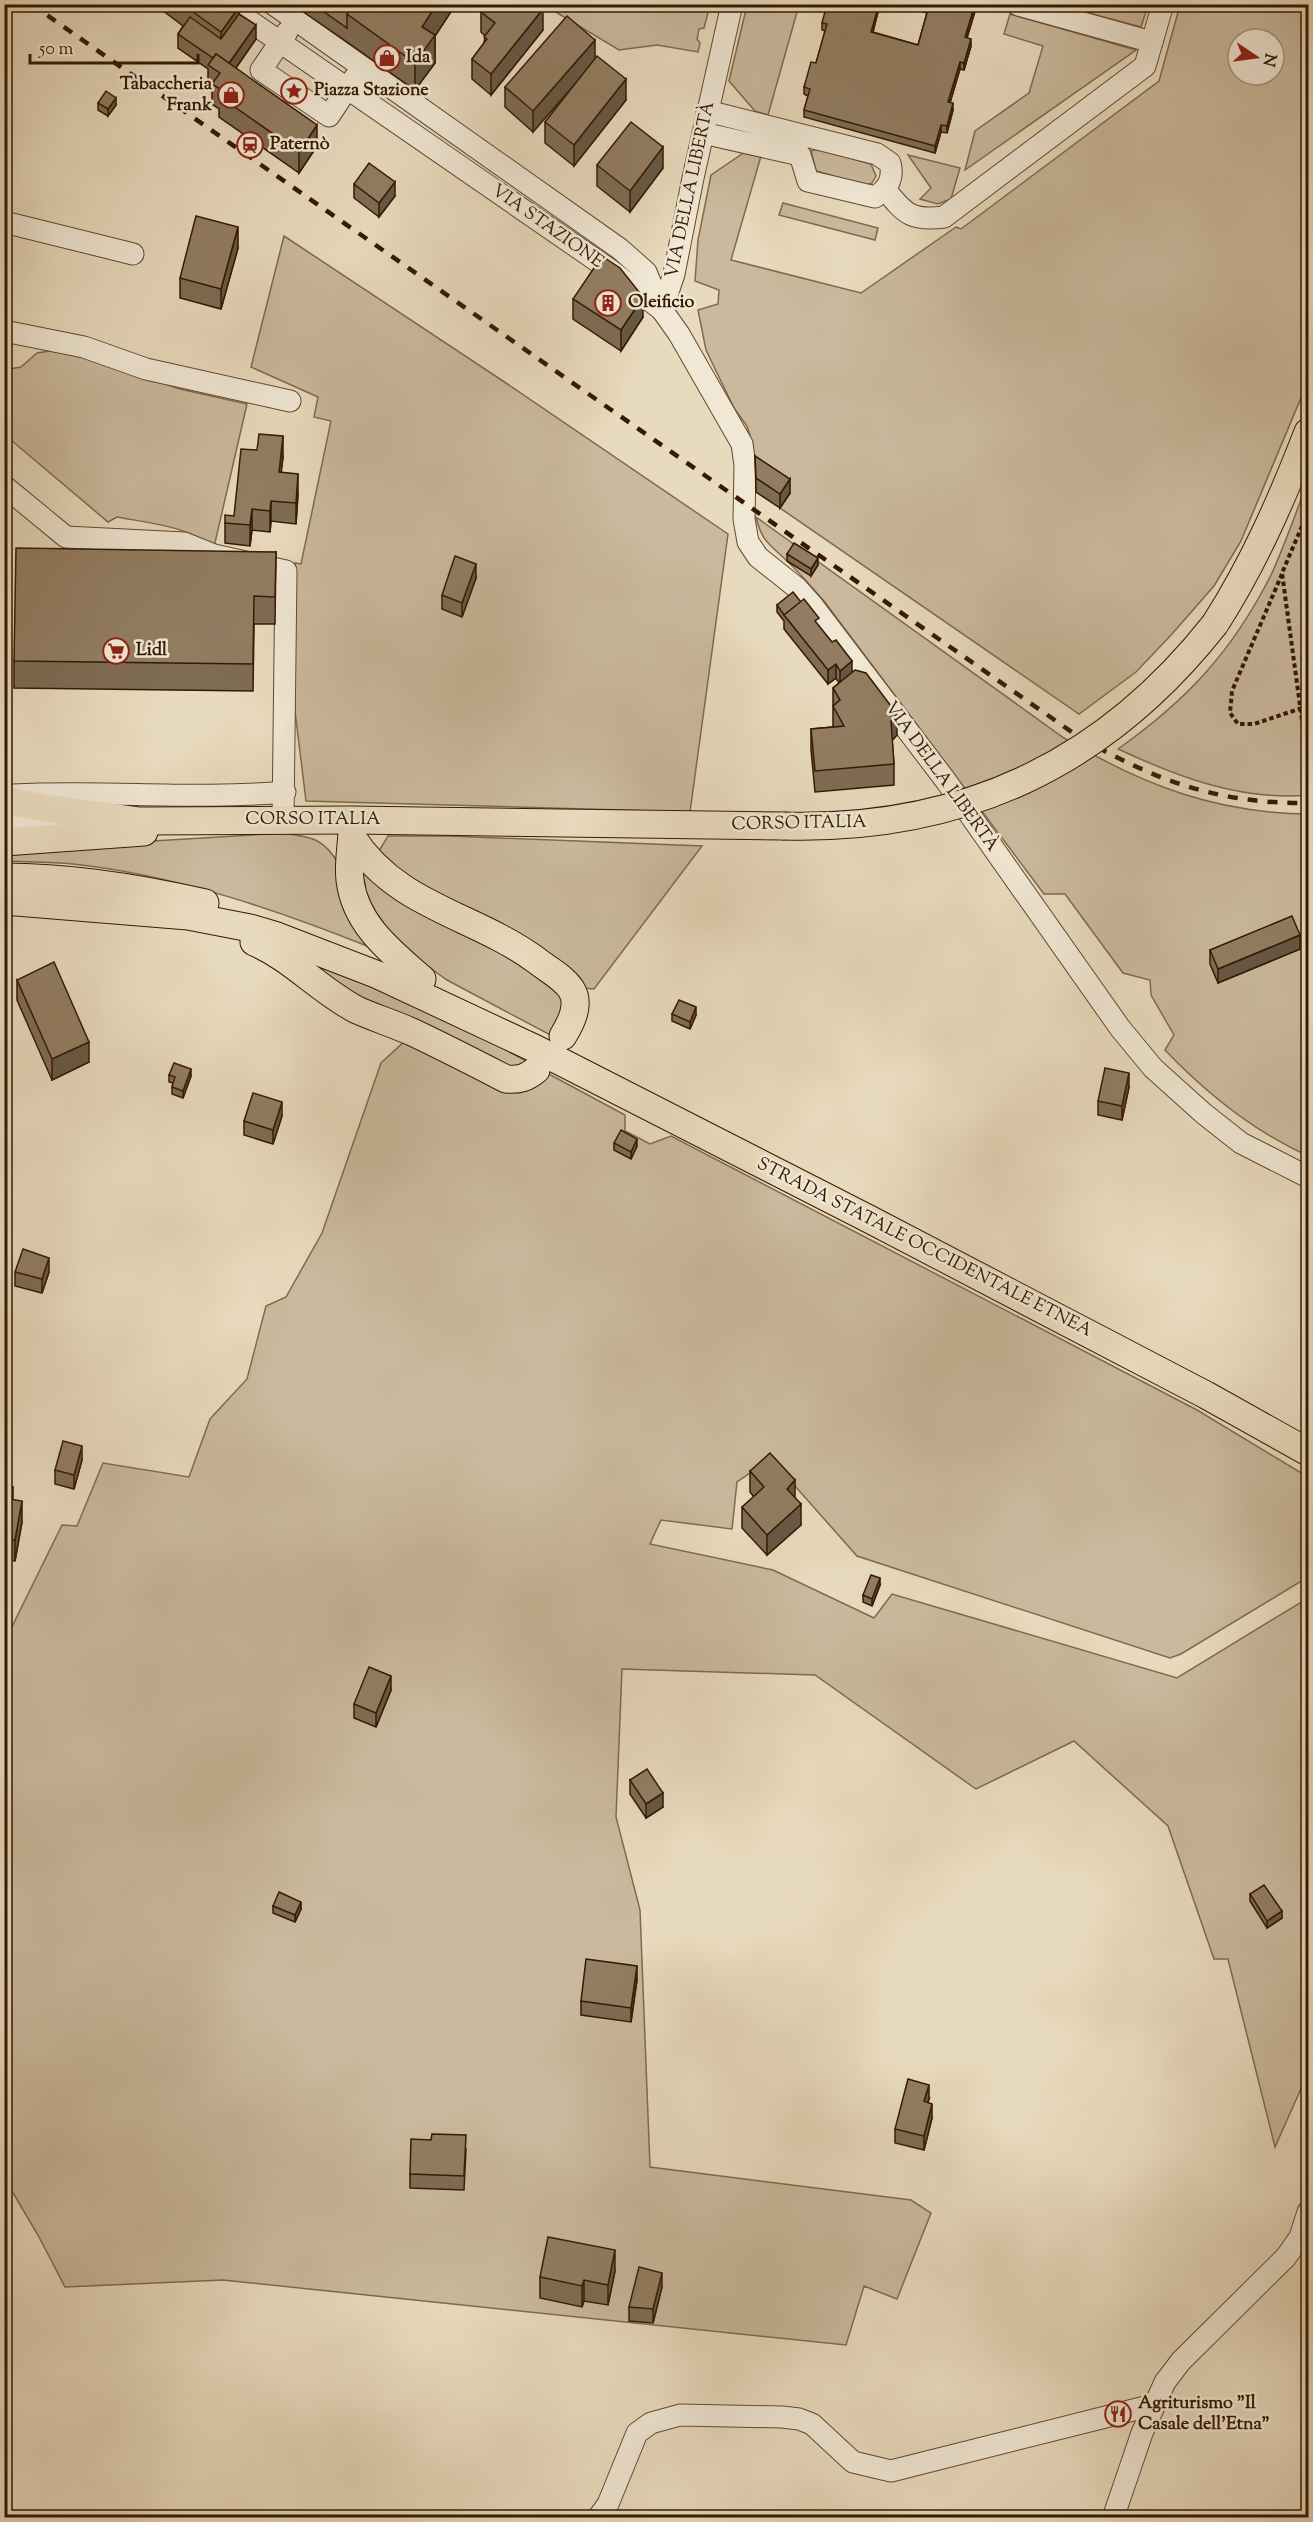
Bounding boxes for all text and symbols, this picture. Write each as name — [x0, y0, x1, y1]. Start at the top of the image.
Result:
scale bar — [30, 27, 198, 65]
north arrow — [1226, 27, 1286, 87]
text: 50 m — [38, 37, 74, 63]
shop icon: Ida — [372, 43, 402, 73]
place label: Ida — [406, 45, 431, 71]
text: N — [1255, 51, 1281, 69]
place label: Tabaccheria Frank — [120, 72, 213, 119]
place icon: Piazza Stazione — [279, 76, 309, 106]
place label: Piazza Stazione — [314, 78, 429, 104]
shop icon: Tabaccheria Frank — [216, 80, 246, 110]
street label: VIA DELLA LIBERTÀ — [660, 99, 723, 281]
station icon: Paternò — [235, 130, 265, 160]
place label: Paternò — [270, 132, 330, 158]
street label: VIA STAZIONE — [486, 179, 608, 275]
building icon: Oleificio — [593, 288, 623, 318]
place label: Oleificio — [628, 290, 695, 316]
supermarket icon: Lidl — [101, 636, 131, 666]
place label: Lidl — [136, 638, 168, 664]
street label: VIA DELLA LIBERTÀ — [878, 696, 1005, 858]
street label: CORSO ITALIA — [245, 807, 381, 833]
street label: CORSO ITALIA — [731, 810, 867, 838]
street label: STRADA STATALE OCCIDENTALE ETNEA — [752, 1152, 1097, 1344]
place label: Agriturismo "Il Casale dell'Etna" — [1138, 2391, 1270, 2438]
restaurant icon: Agriturismo "Il Casale dell'Etna" — [1103, 2399, 1133, 2429]

